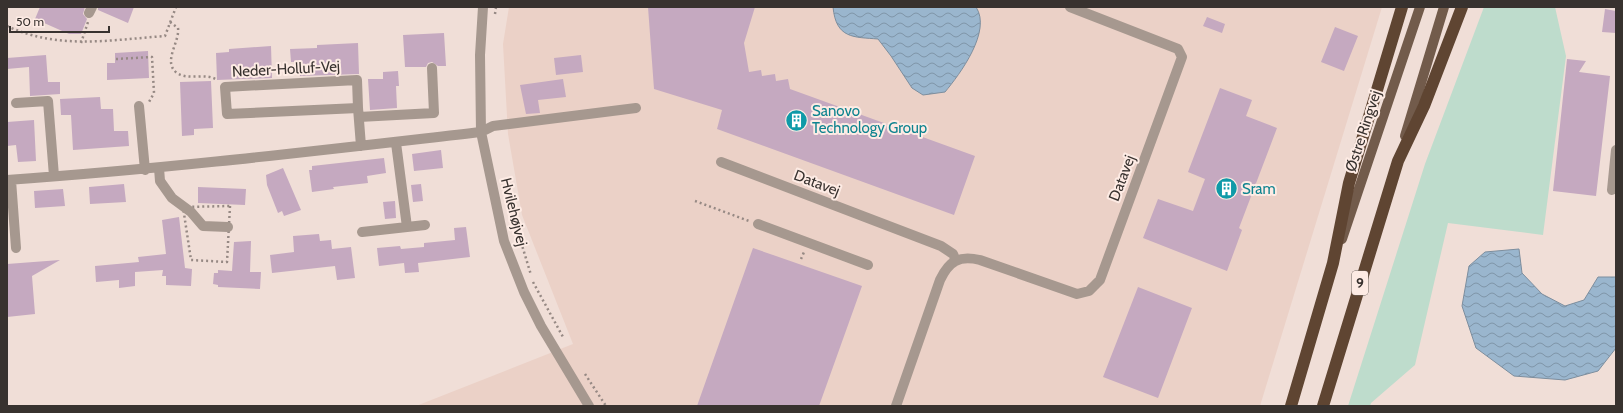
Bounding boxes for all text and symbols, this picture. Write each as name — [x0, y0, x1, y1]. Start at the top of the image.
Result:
scale bar — [10, 8, 109, 34]
text: 50 m — [16, 14, 44, 29]
street label: Neder-Holluf-Vej — [232, 57, 340, 81]
street label: Østre Ringvej — [1341, 88, 1385, 174]
place label: Sanovo Technology Group — [812, 102, 927, 137]
building icon: Sanovo Technology Group — [783, 107, 809, 133]
street label: Datavej — [1105, 152, 1139, 204]
street label: Datavej — [791, 166, 843, 200]
street label: Hvilehøjvej — [497, 176, 531, 248]
building icon: Sram — [1214, 176, 1240, 202]
place label: Sram — [1242, 180, 1276, 198]
road number: 9 — [1352, 271, 1368, 295]

